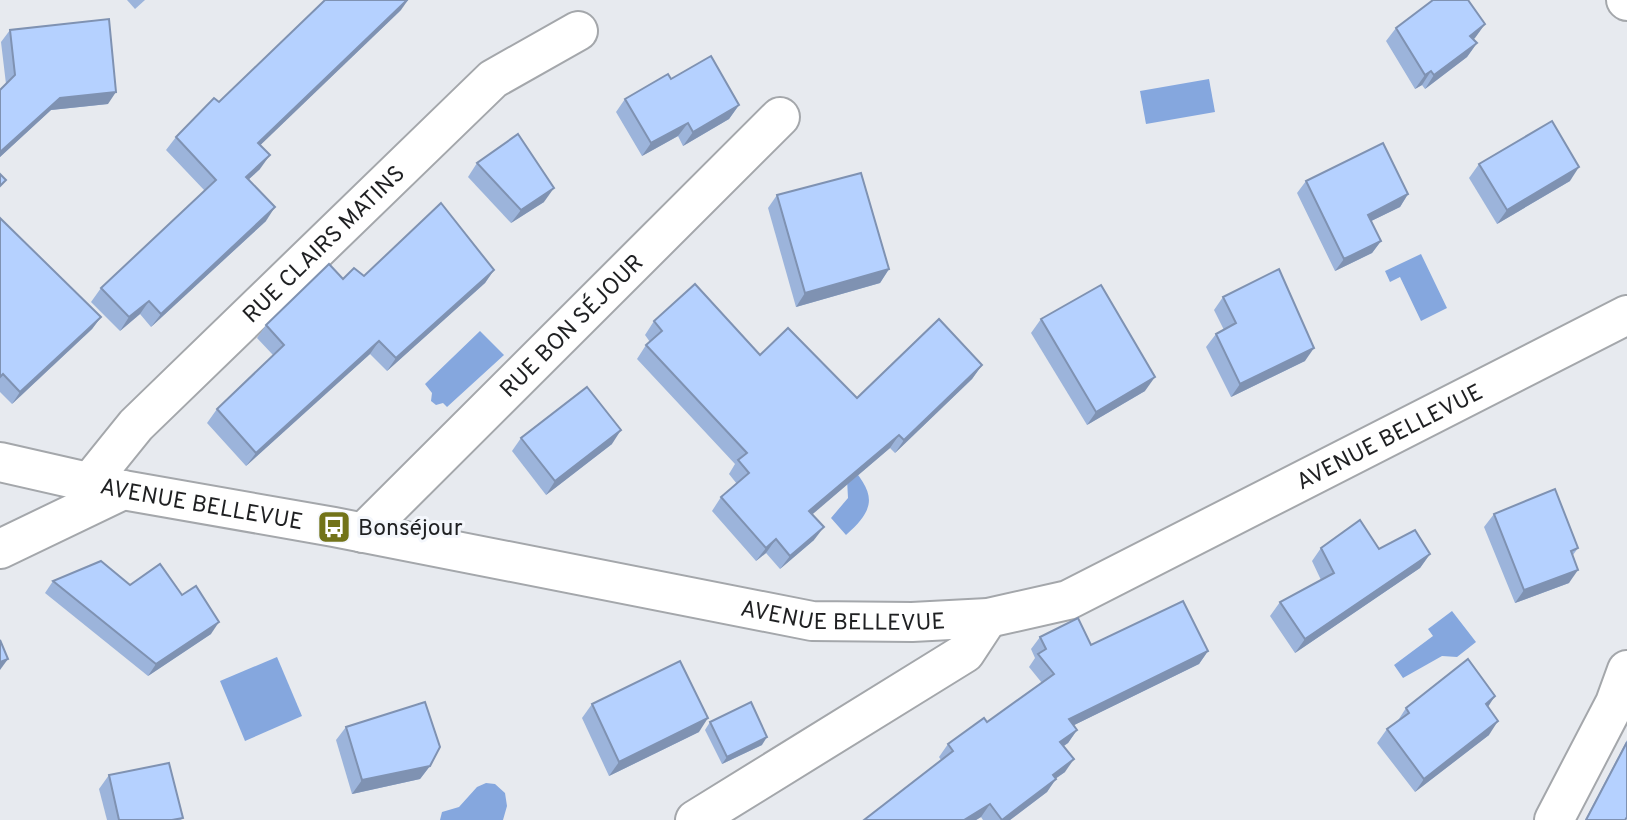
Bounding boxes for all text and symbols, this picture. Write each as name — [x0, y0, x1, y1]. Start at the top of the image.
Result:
street label: RUE CLAIRS MATINS — [238, 160, 412, 330]
street label: RUE BON SÉJOUR — [495, 249, 651, 405]
street label: AVENUE BELLEVUE — [1292, 379, 1488, 498]
street label: AVENUE BELLEVUE — [97, 473, 305, 538]
bus stop icon: Bonséjour — [315, 508, 353, 546]
place label: Bonséjour — [358, 515, 463, 544]
street label: AVENUE BELLEVUE — [738, 595, 946, 639]

